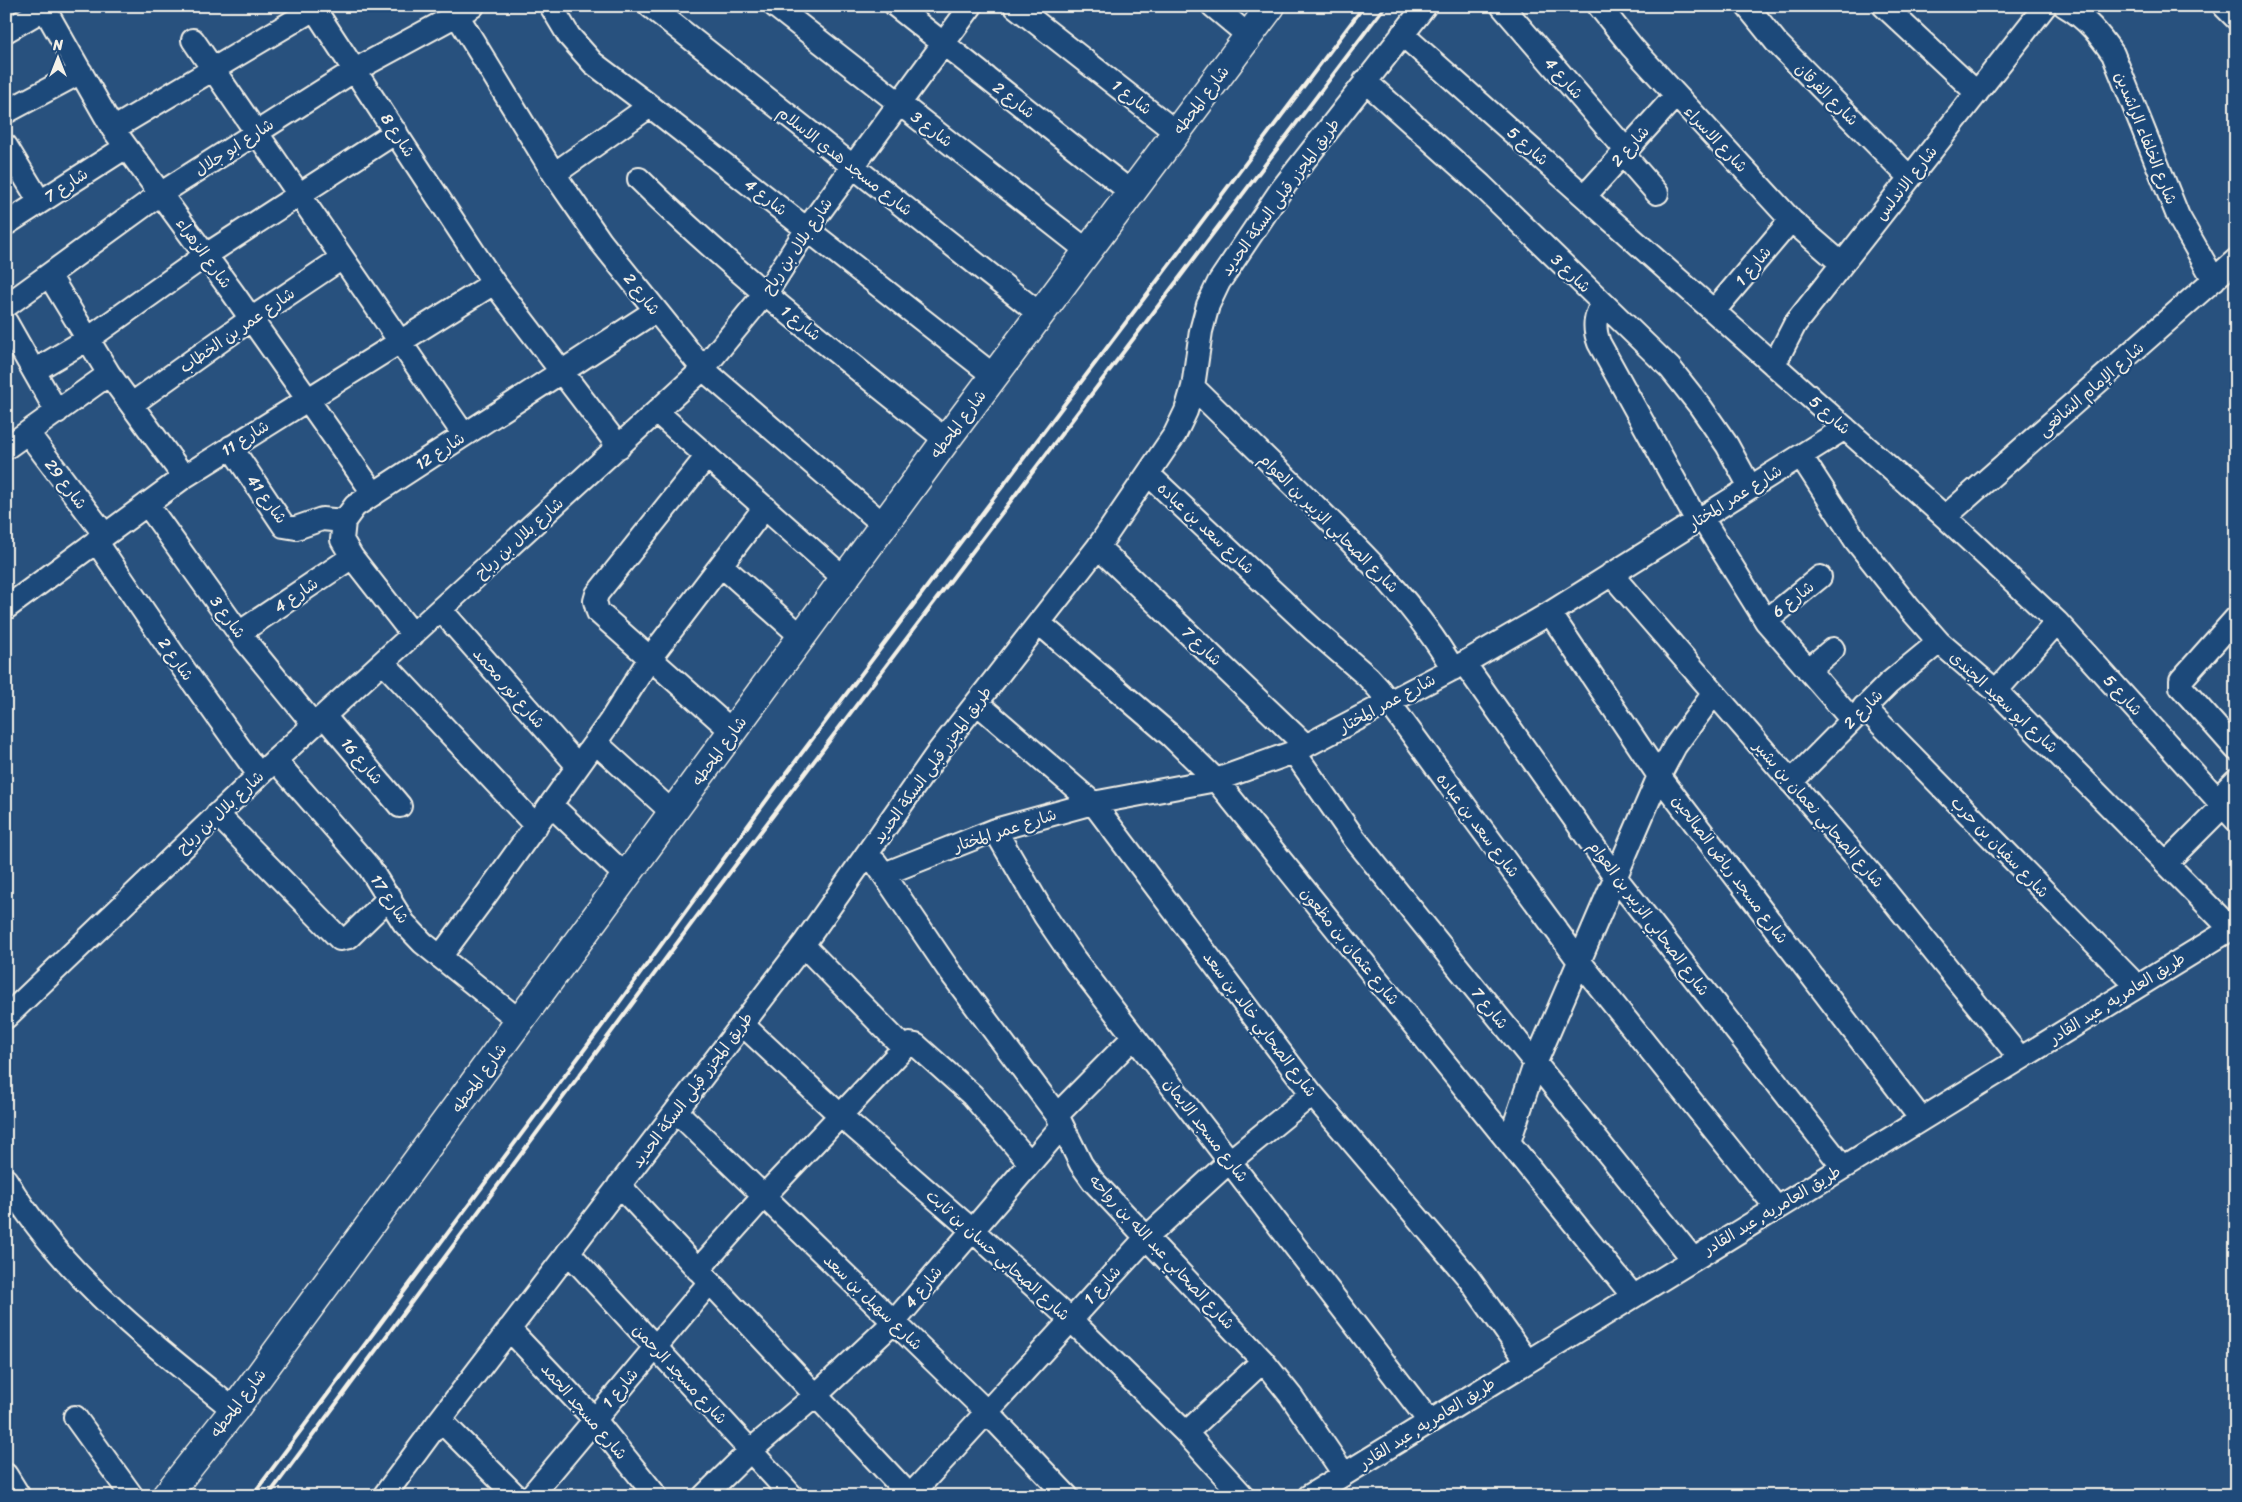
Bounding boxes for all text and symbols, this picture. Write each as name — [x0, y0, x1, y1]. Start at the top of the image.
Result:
north arrow — [32, 32, 82, 82]
text: N — [52, 33, 63, 58]
street label: شارع 4 — [1537, 50, 1591, 106]
street label: شارع الفرقان — [1788, 55, 1866, 133]
street label: شارع المحطه — [1165, 59, 1237, 141]
street label: شارع الخلفاء الراشدين — [2106, 67, 2186, 209]
street label: شارع 1 — [1105, 72, 1159, 122]
street label: شارع 2 — [986, 74, 1042, 126]
street label: شارع الاسراء — [1677, 98, 1755, 180]
street label: شارع مسجد هدي الاسلام — [771, 99, 919, 223]
street label: شارع 3 — [904, 103, 960, 155]
street label: شارع 8 — [373, 107, 423, 163]
street label: شارع ابو جلال — [188, 110, 280, 184]
street label: طريق المجزر قبلى السكة الحديد — [1213, 112, 1347, 282]
street label: شارع 2 — [1603, 118, 1657, 174]
street label: شارع 5 — [1500, 119, 1556, 173]
street label: شارع الاندلس — [1867, 139, 1945, 227]
street label: شارع 7 — [38, 160, 94, 210]
street label: شارع 4 — [738, 171, 794, 223]
street label: شارع بلال بن رباح — [754, 191, 840, 301]
street label: شارع الزهراء — [168, 211, 240, 295]
street label: شارع 1 — [1727, 239, 1779, 293]
street label: شارع 3 — [1544, 246, 1598, 300]
street label: شارع 2 — [616, 266, 668, 322]
street label: شارع عمر بن الخطاب — [173, 279, 301, 381]
street label: شارع 1 — [774, 297, 828, 349]
street label: شارع الإمام الشافعى — [2031, 334, 2151, 444]
street label: شارع المحطه — [922, 383, 994, 465]
street label: شارع 5 — [1802, 388, 1858, 442]
street label: شارع 11 — [215, 412, 275, 464]
street label: شارع 12 — [409, 424, 471, 478]
street label: شارع الصحابي الزبير بن العوام — [1252, 446, 1406, 600]
street label: شارع 29 — [37, 452, 95, 516]
street label: شارع عمر المختار — [1680, 456, 1788, 539]
street label: شارع 41 — [239, 468, 295, 530]
street label: شارع سعد بن عباده — [1150, 475, 1262, 581]
street label: شارع بلال بن رباح — [467, 490, 571, 586]
street label: شارع 4 — [268, 569, 324, 621]
street label: شارع 6 — [1765, 573, 1821, 625]
street label: شارع 3 — [202, 589, 254, 645]
street label: شارع 7 — [1175, 619, 1229, 673]
street label: شارع 2 — [150, 631, 202, 687]
street label: شارع نور محمد — [465, 641, 553, 735]
street label: شارع ابو سعيد الجندى — [1943, 643, 2065, 761]
street label: شارع عمر المختار — [1331, 665, 1441, 742]
street label: شارع 5 — [2096, 667, 2150, 723]
street label: طريق المجزر قبلى السكة الحديد — [865, 680, 999, 850]
street label: شارع 2 — [1836, 682, 1890, 736]
street label: شارع المحطه — [684, 710, 754, 792]
street label: شارع 16 — [333, 731, 391, 791]
street label: شارع الصحابي نعمان بن بشير — [1745, 732, 1892, 895]
street label: شارع بلال بن رباح — [169, 763, 271, 861]
street label: شارع سعد بن عباده — [1429, 766, 1527, 884]
street label: شارع مسجد رياض الصالحين — [1664, 788, 1796, 950]
street label: شارع سفيان بن حرب — [1943, 789, 2057, 905]
street label: شارع عمر المختار — [948, 800, 1060, 861]
street label: شارع الصحابي الزبير بن العوام — [1580, 834, 1718, 1002]
street label: شارع 17 — [363, 868, 417, 930]
street label: شارع عثمان بن مظعون — [1293, 880, 1407, 1012]
street label: طريق العامريه, عبد القادر — [2041, 944, 2191, 1053]
street label: شارع الصحابي خالد بن سعد — [1195, 945, 1325, 1103]
street label: شارع 7 — [1464, 980, 1516, 1036]
street label: طريق المجزر قبلى السكة الحديد — [623, 1006, 761, 1174]
street label: شارع المحطه — [444, 1037, 514, 1119]
street label: شارع مسجد الايمان — [1156, 1071, 1256, 1189]
street label: طريق العامريه, عبد القادر — [1696, 1157, 1847, 1264]
street label: شارع الصحابي عبد الله بن رواحه — [1082, 1167, 1242, 1337]
street label: شارع الصحابي حسان بن ثابت — [919, 1182, 1077, 1328]
street label: شارع سهيل بن سعد — [816, 1247, 930, 1357]
street label: شارع 1 — [1076, 1258, 1128, 1312]
street label: شارع 4 — [896, 1259, 950, 1315]
street label: شارع مسجد الرحمن — [625, 1317, 735, 1431]
street label: شارع مسجد الحمد — [533, 1356, 635, 1466]
street label: شارع 1 — [594, 1361, 646, 1415]
street label: شارع المحطه — [202, 1362, 274, 1444]
street label: طريق العامريه, عبد القادر — [1351, 1369, 1501, 1478]

